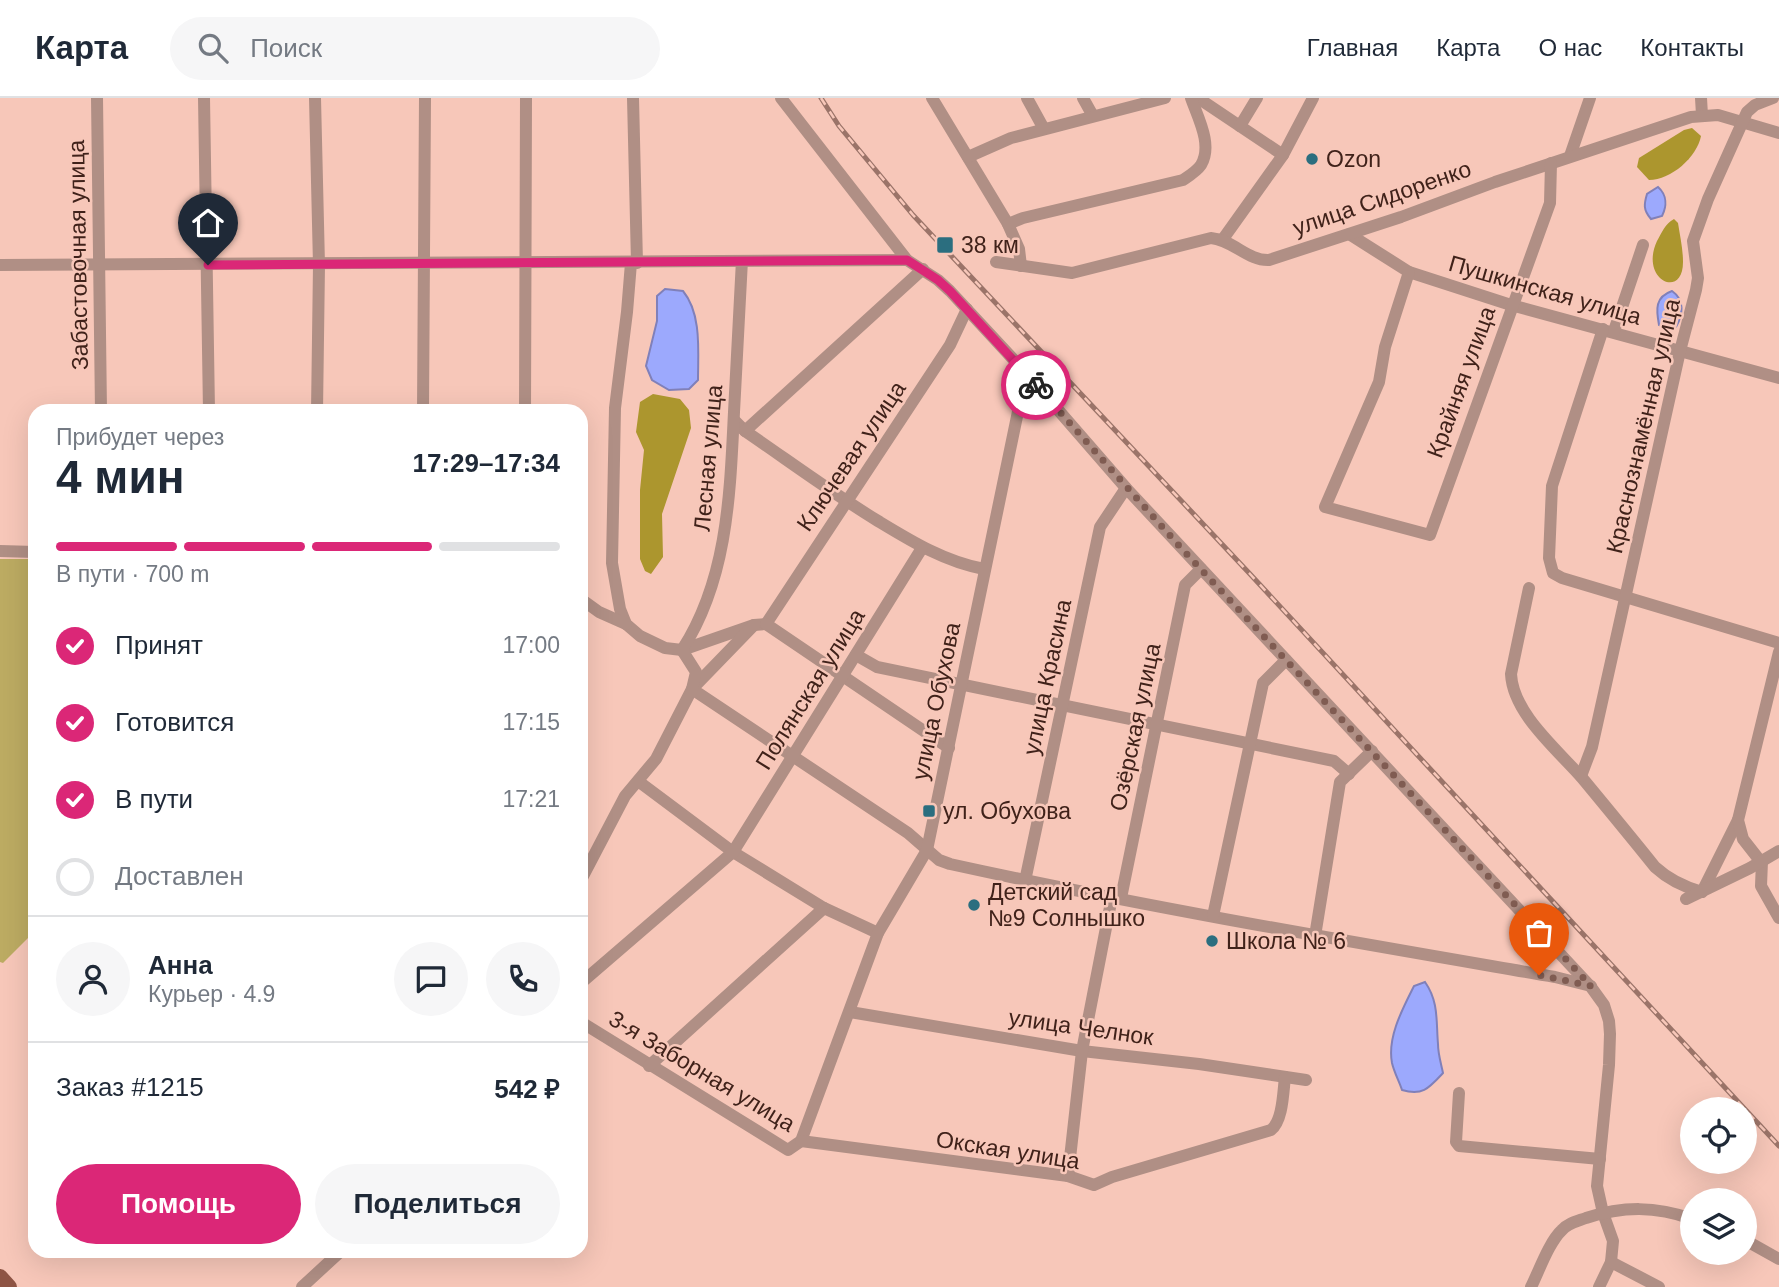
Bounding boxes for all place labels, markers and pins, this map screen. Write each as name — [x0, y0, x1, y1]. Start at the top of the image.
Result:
place label: Ozon — [1326, 146, 1381, 172]
marker: Ozon — [1304, 151, 1320, 167]
pin — [178, 193, 238, 265]
place label: 38 км — [961, 232, 1019, 258]
marker: 38 км — [935, 235, 955, 255]
place label: ул. Обухова — [943, 798, 1071, 824]
marker: ул. Обухова — [921, 803, 937, 819]
place label: Детский сад №9 Солнышко — [988, 879, 1145, 931]
marker: Детский сад №9 Солнышко — [966, 897, 982, 913]
pin — [1509, 903, 1569, 975]
place label: Школа № 6 — [1226, 928, 1346, 954]
marker: Школа № 6 — [1204, 933, 1220, 949]

